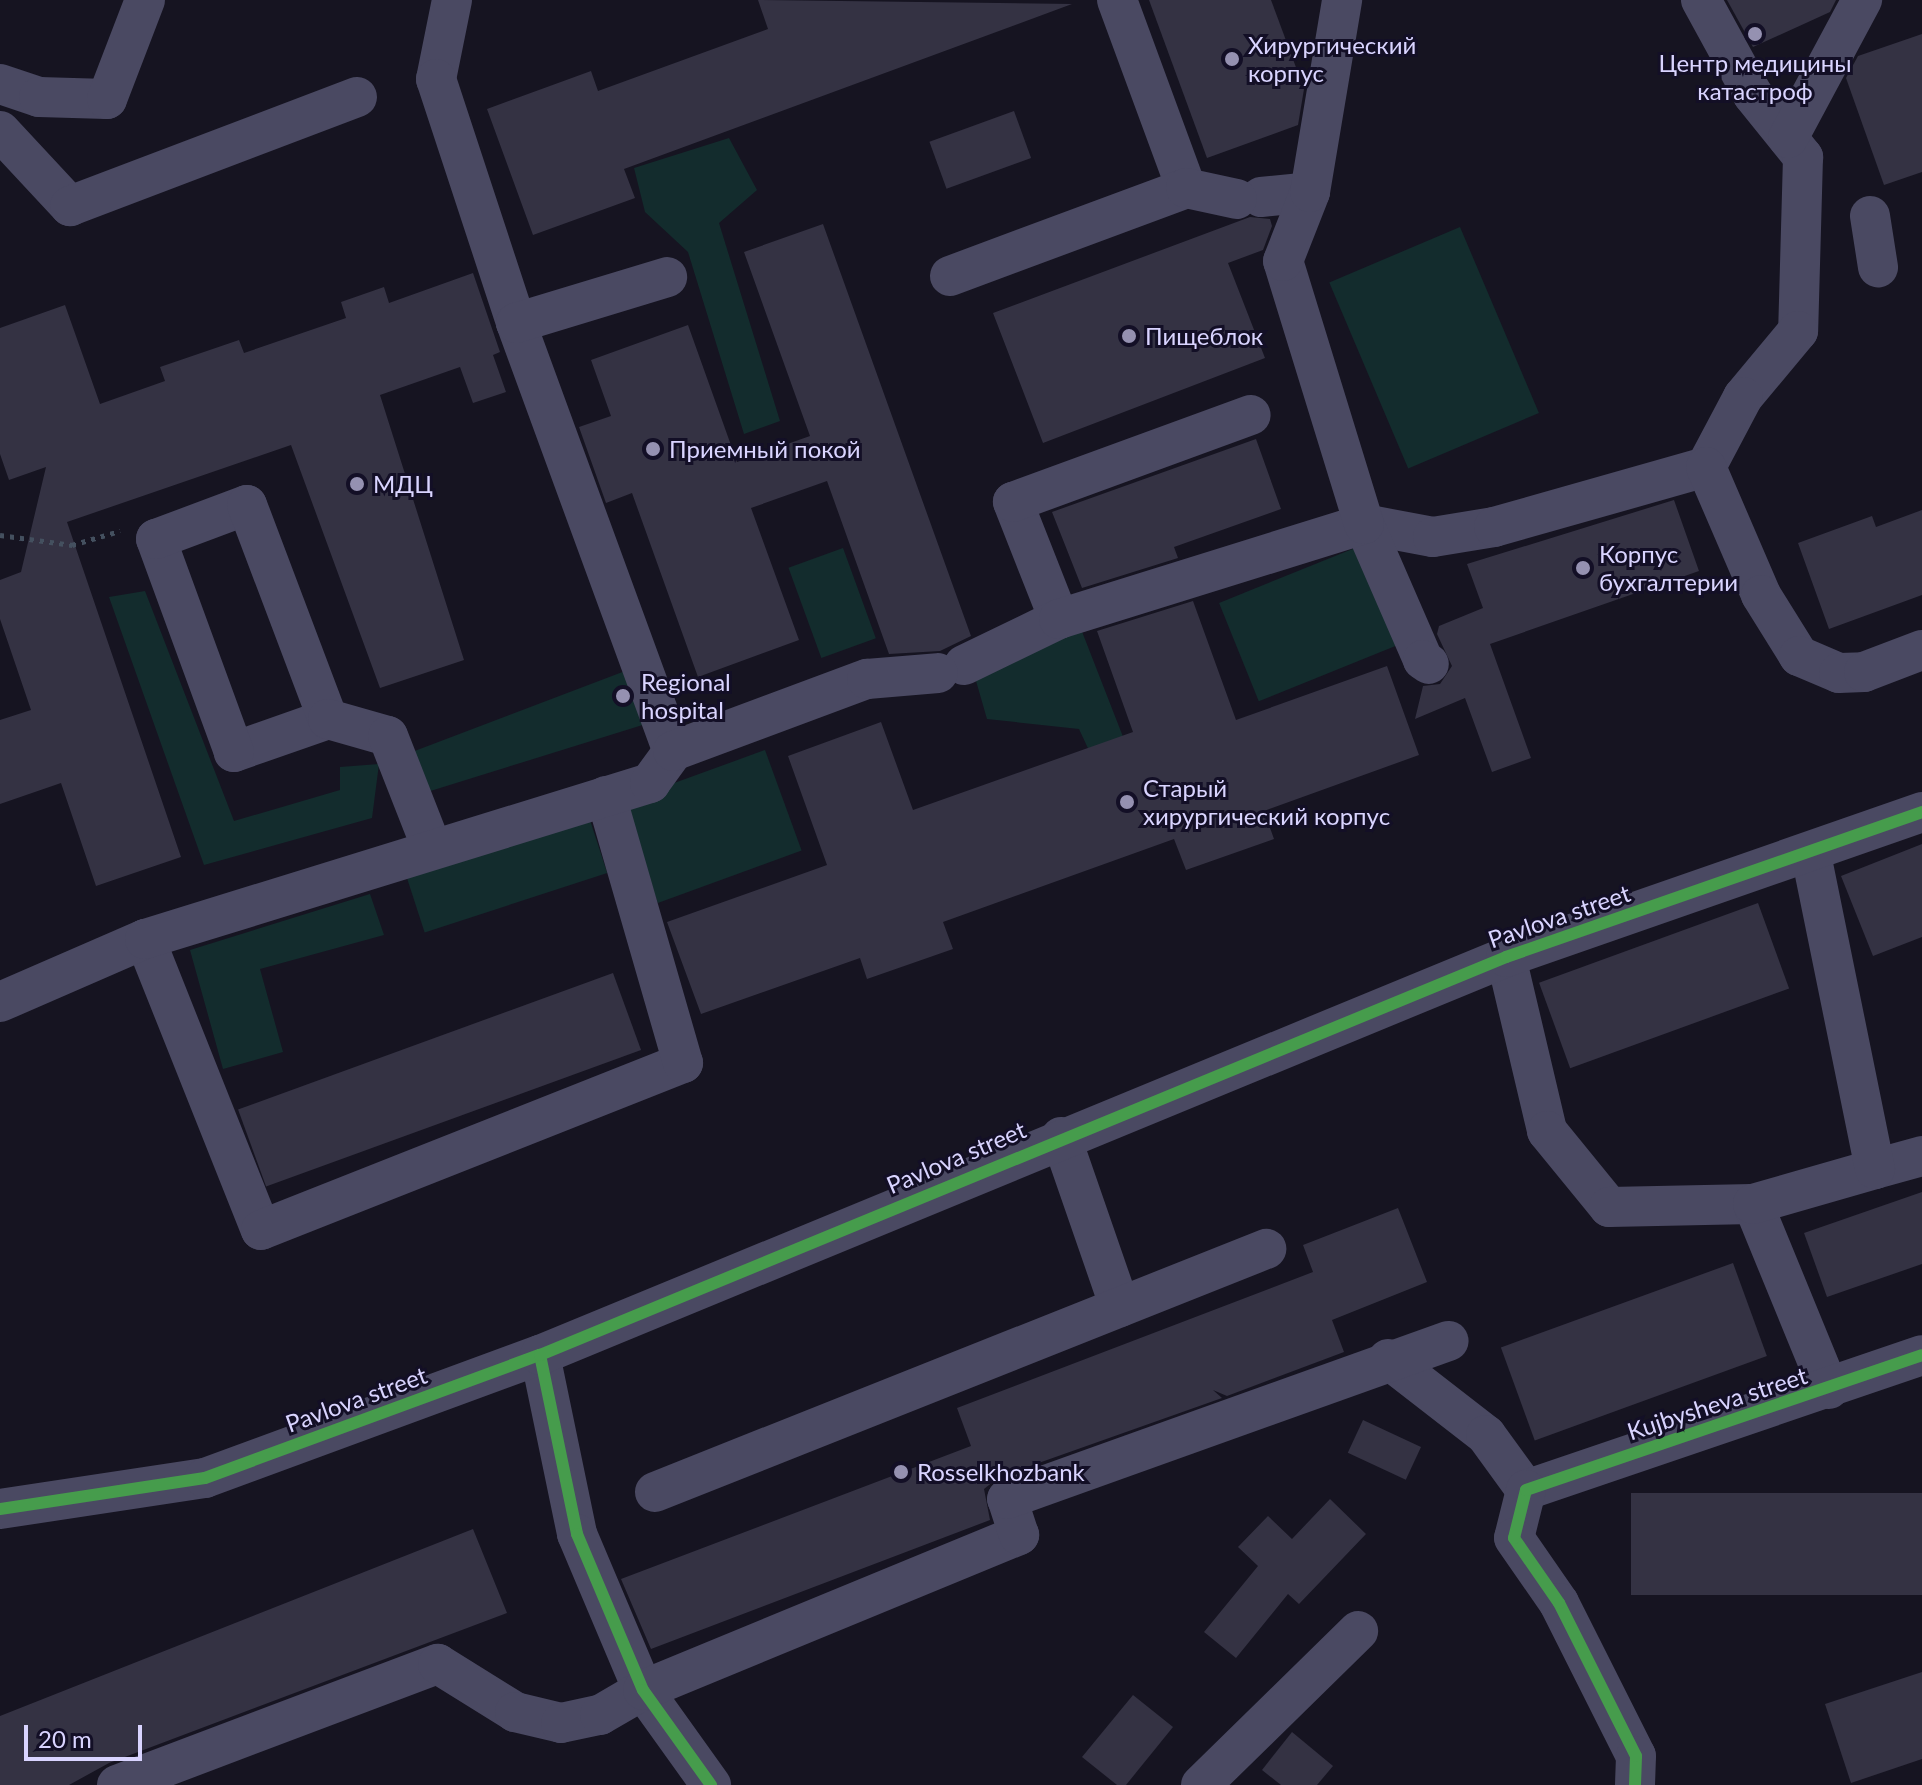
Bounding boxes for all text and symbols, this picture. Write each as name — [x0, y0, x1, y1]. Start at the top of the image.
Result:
marker: Центр медицины катастроф — [1744, 23, 1766, 45]
place label: Хирургический корпус — [1248, 31, 1416, 87]
place label: Центр медицины катастроф — [1658, 49, 1852, 105]
marker: Хирургический корпус — [1223, 50, 1241, 68]
place label: Пищеблок — [1145, 322, 1263, 350]
marker: Пищеблок — [1120, 327, 1138, 345]
place label: Приемный покой — [669, 435, 861, 463]
marker: Приемный покой — [644, 440, 662, 458]
place label: МДЦ — [373, 470, 433, 498]
marker: МДЦ — [348, 475, 366, 493]
place label: Корпус бухгалтерии — [1599, 540, 1738, 596]
marker: Корпус бухгалтерии — [1574, 559, 1592, 577]
place label: Regional hospital — [641, 668, 731, 724]
marker: Regional hospital — [612, 685, 634, 707]
place label: Старый хирургический корпус — [1143, 774, 1390, 830]
marker: Старый хирургический корпус — [1118, 793, 1136, 811]
street label: Pavlova street — [1484, 878, 1634, 954]
street label: Pavlova street — [882, 1115, 1030, 1199]
street label: Pavlova street — [281, 1360, 431, 1438]
street label: Kujbysheva street — [1624, 1360, 1810, 1446]
place label: Rosselkhozbank — [917, 1458, 1085, 1486]
marker: Rosselkhozbank — [892, 1463, 910, 1481]
scale bar — [28, 1709, 146, 1759]
text: 20 m — [38, 1724, 92, 1753]

